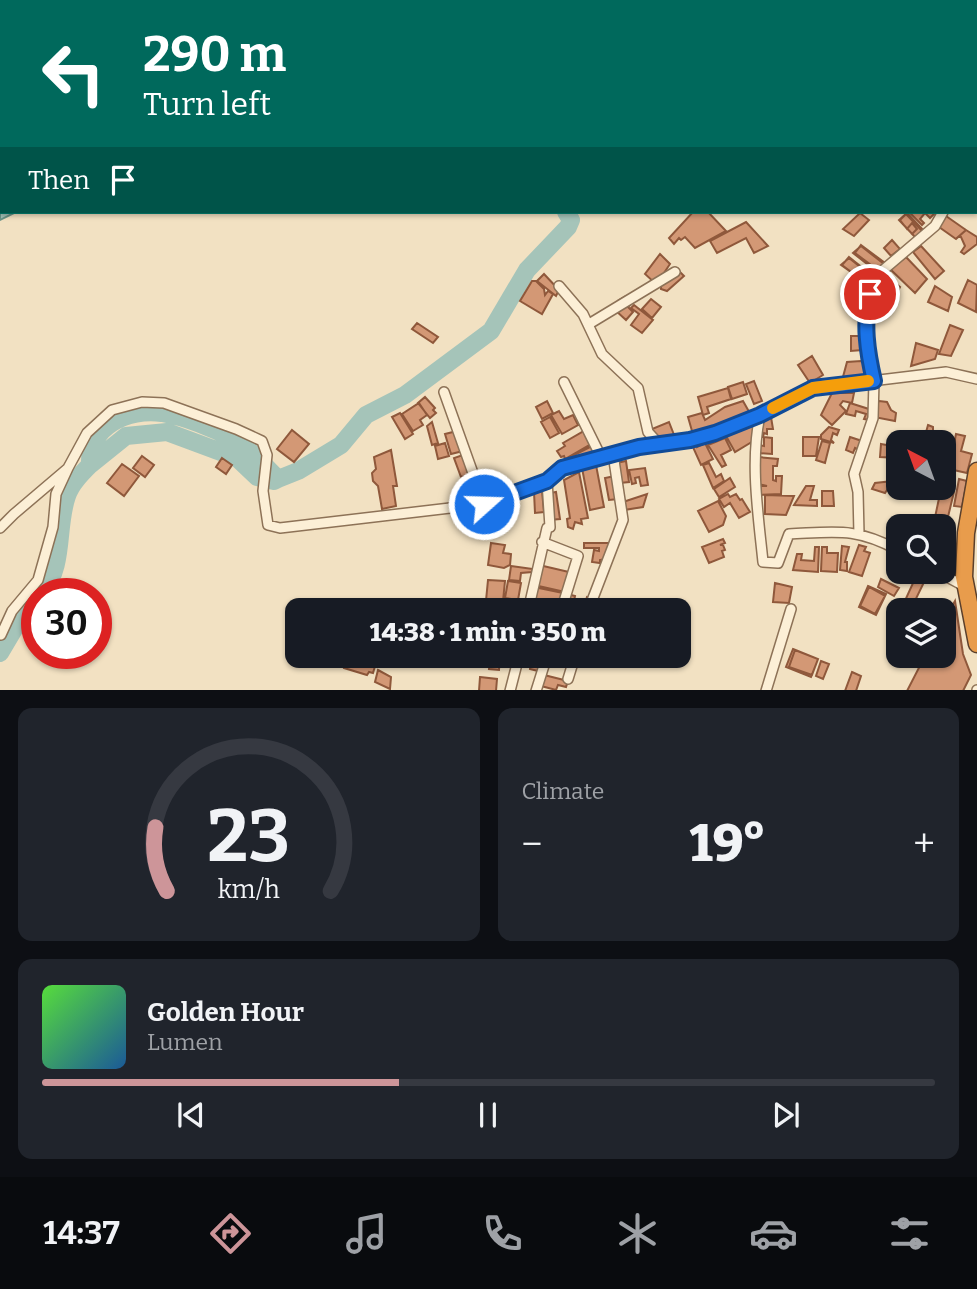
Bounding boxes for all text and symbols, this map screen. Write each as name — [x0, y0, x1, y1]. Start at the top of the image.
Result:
text: 290 m — [143, 25, 286, 84]
icon: left — [28, 28, 119, 119]
text: Turn left — [143, 85, 271, 123]
icon: arrive — [104, 161, 142, 199]
text: Then — [28, 165, 90, 196]
pin — [840, 264, 900, 324]
icon: arrive — [851, 275, 889, 313]
north arrow — [886, 430, 956, 500]
map controls — [886, 430, 956, 668]
position arrow — [447, 467, 521, 541]
button: search — [886, 514, 956, 584]
speed limit sign: 30 — [21, 578, 112, 669]
button: layers — [886, 598, 956, 668]
text: 14:38 · 1 min · 350 m — [370, 617, 606, 648]
text: Climate — [522, 777, 604, 805]
text: 23 — [207, 793, 290, 880]
text: 19° — [690, 812, 766, 875]
text: − — [522, 821, 542, 867]
text: + — [913, 821, 935, 867]
text: km/h — [218, 874, 280, 904]
text: Golden Hour — [147, 997, 304, 1028]
text: Lumen — [147, 1028, 223, 1056]
icon: previous — [172, 1096, 210, 1134]
icon: pause — [469, 1096, 507, 1134]
icon: next — [767, 1096, 805, 1134]
icon: directions — [206, 1209, 255, 1258]
icon: music — [342, 1209, 391, 1258]
icon: phone — [478, 1209, 527, 1258]
icon: climate — [613, 1209, 662, 1258]
icon: car — [749, 1209, 798, 1258]
icon: filters — [885, 1209, 934, 1258]
text: 14:37 — [43, 1214, 120, 1252]

